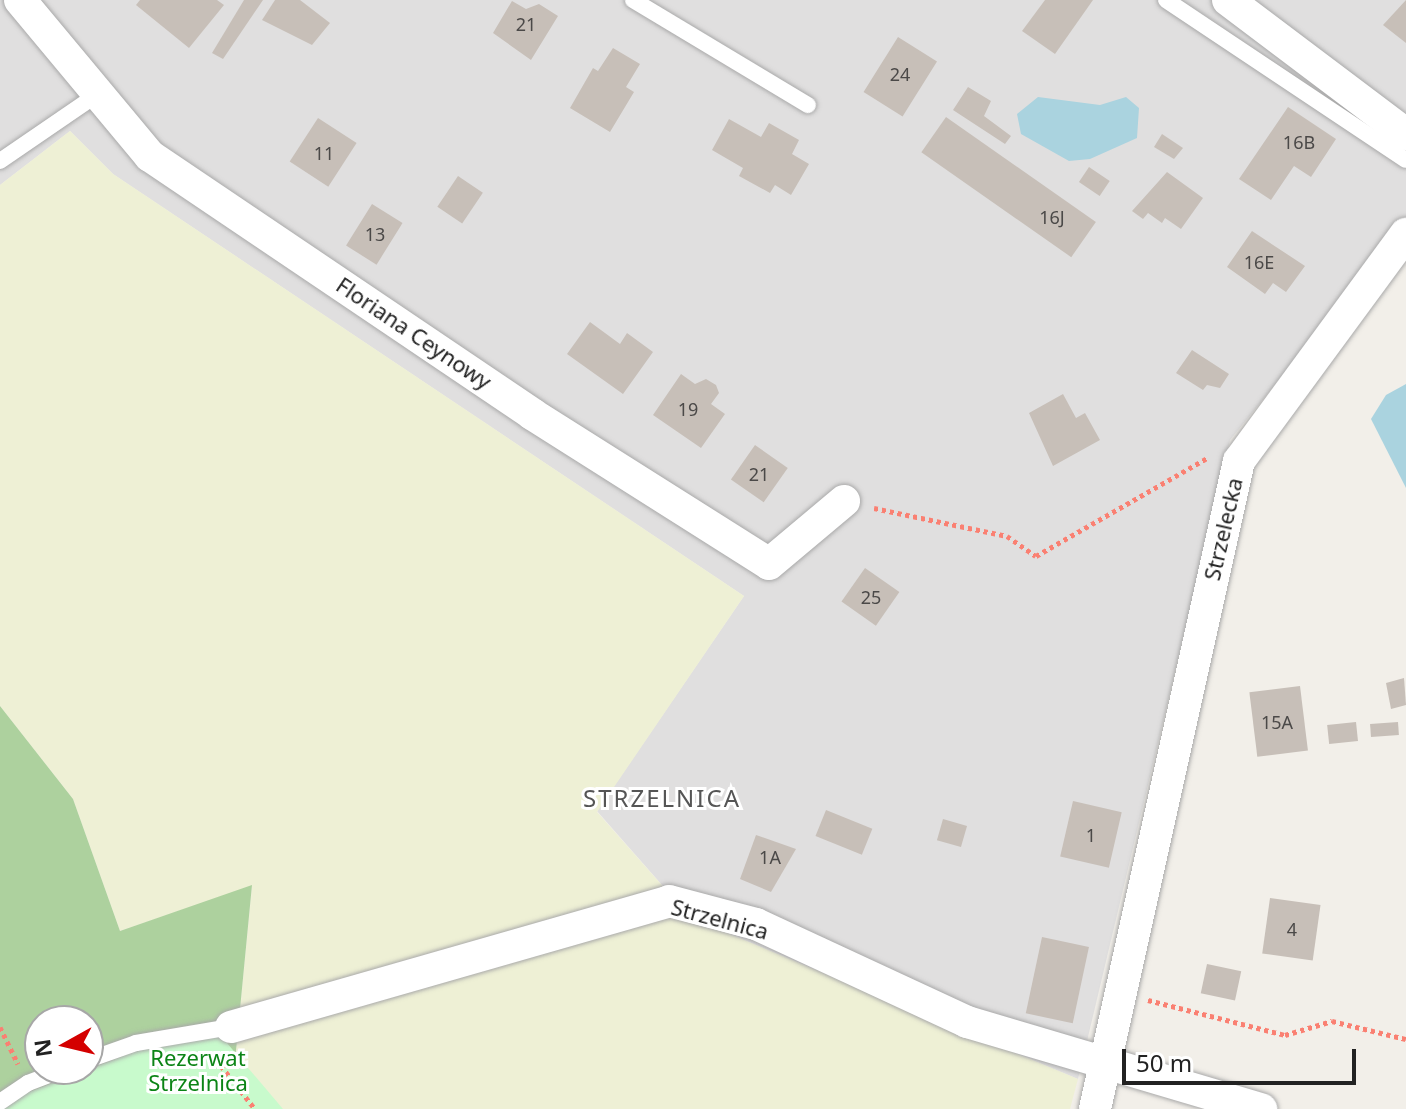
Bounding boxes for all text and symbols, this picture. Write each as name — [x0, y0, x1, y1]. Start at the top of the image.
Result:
house number: 21 — [516, 13, 536, 35]
house number: 24 — [890, 63, 910, 85]
house number: 16B — [1283, 131, 1315, 153]
house number: 11 — [314, 142, 334, 164]
house number: 16J — [1039, 206, 1065, 228]
house number: 13 — [365, 223, 385, 245]
house number: 16E — [1244, 251, 1274, 273]
street label: Floriana Ceynowy — [331, 271, 497, 395]
house number: 19 — [678, 398, 698, 420]
house number: 21 — [749, 463, 769, 485]
street label: Strzelecka — [1198, 475, 1248, 583]
house number: 25 — [861, 586, 881, 608]
house number: 15A — [1261, 711, 1293, 733]
district label: STRZELNICA — [583, 784, 741, 812]
house number: 1 — [1086, 824, 1096, 846]
house number: 1A — [759, 846, 781, 868]
street label: Strzelnica — [668, 893, 772, 945]
house number: 4 — [1287, 918, 1297, 940]
north arrow — [24, 1005, 104, 1085]
scale bar — [1126, 1033, 1360, 1083]
text: N — [26, 1037, 58, 1059]
park label: Rezerwat Strzelnica — [148, 1044, 248, 1096]
text: 50 m — [1136, 1046, 1192, 1079]

